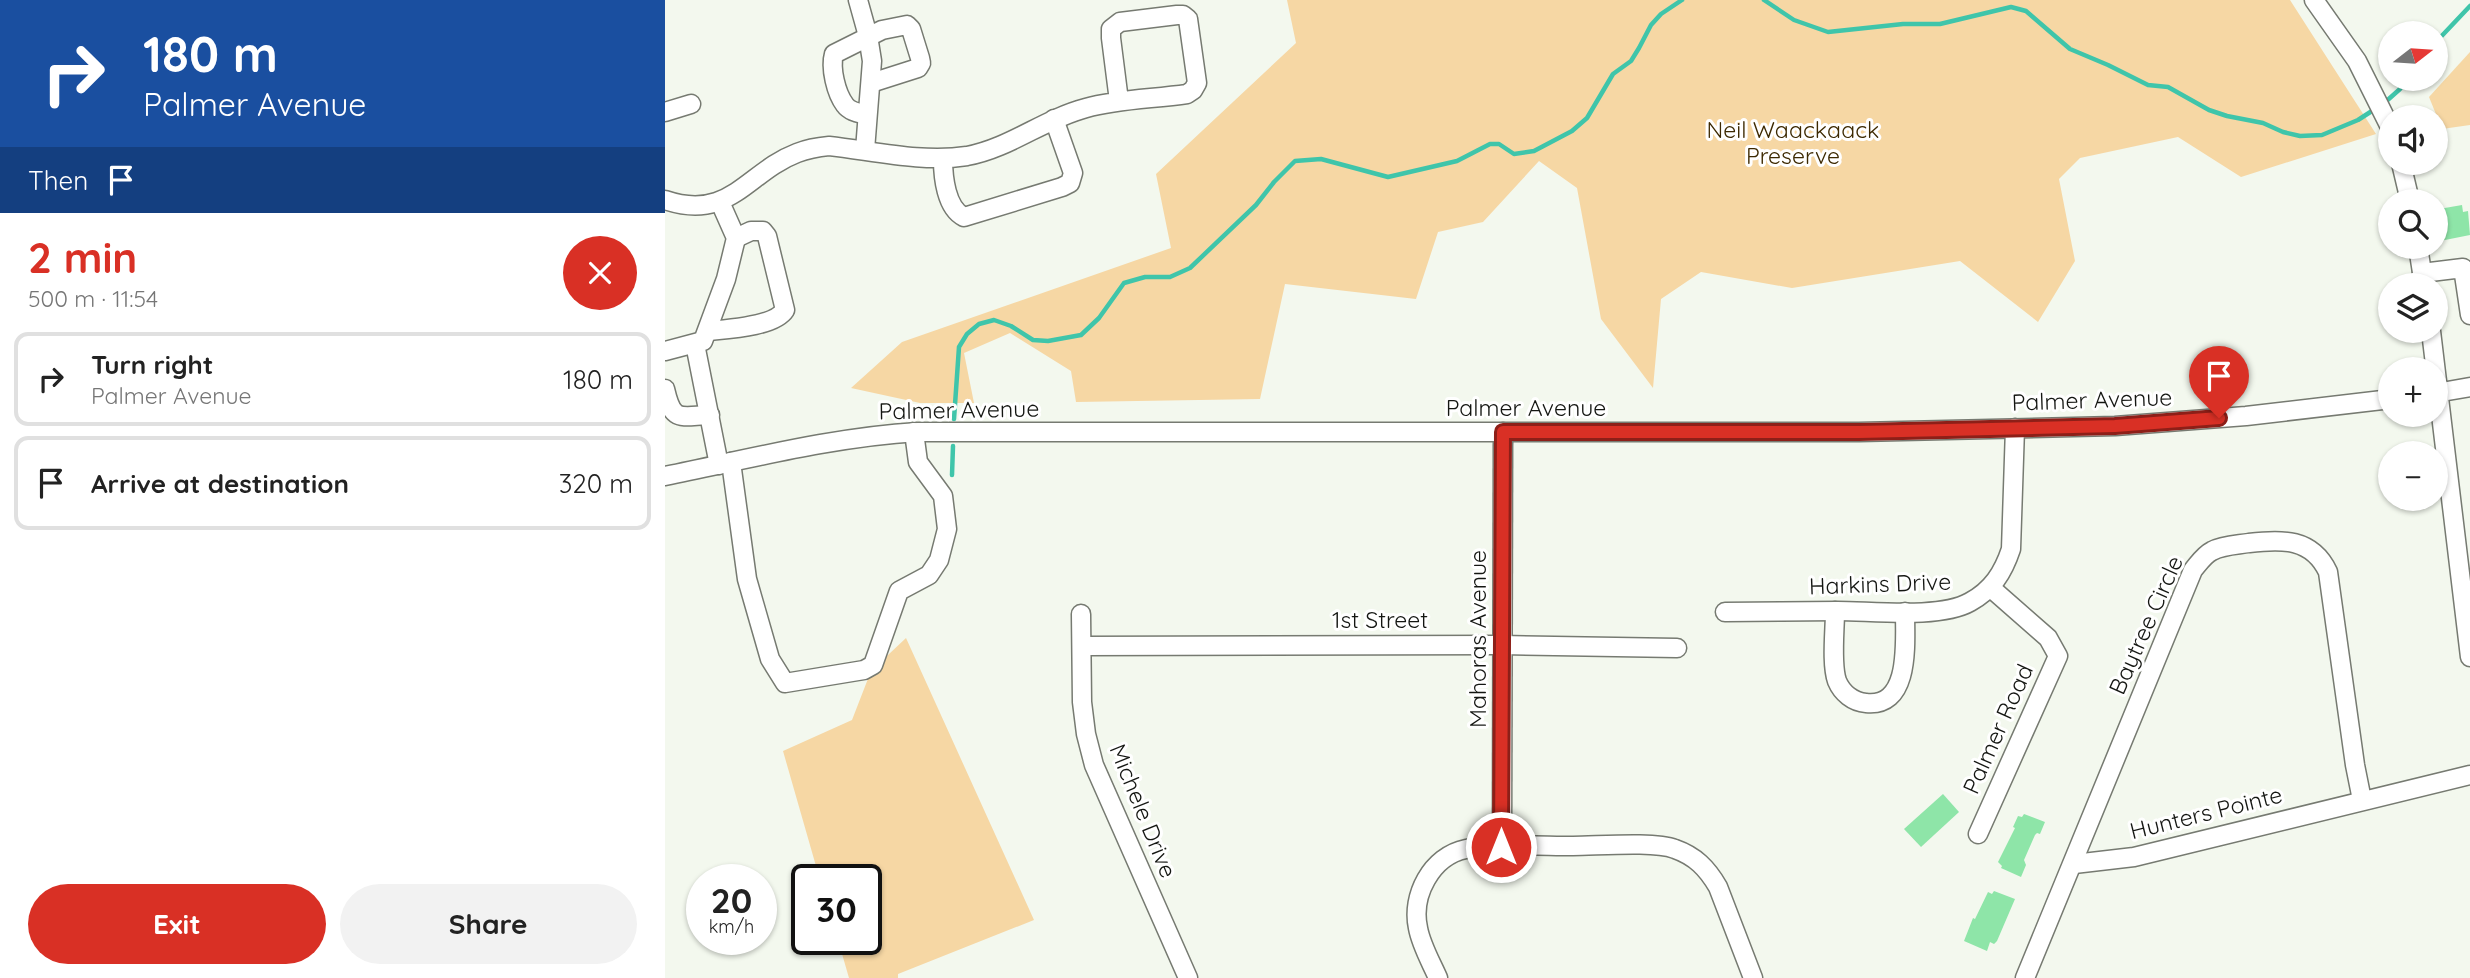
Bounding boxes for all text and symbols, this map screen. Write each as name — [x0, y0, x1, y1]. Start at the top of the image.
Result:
north arrow — [2378, 21, 2448, 91]
map controls — [2378, 21, 2448, 511]
text: 180 m — [143, 23, 278, 84]
icon: right — [28, 28, 119, 119]
text: Palmer Avenue — [143, 84, 366, 124]
button: sound — [2378, 105, 2448, 175]
park label: Neil Waackaack Preserve — [1707, 115, 1879, 170]
icon: arrive — [102, 161, 140, 199]
text: Then — [28, 164, 88, 197]
button: search — [2378, 189, 2448, 259]
text: 2 min — [28, 231, 137, 284]
button: close — [563, 236, 637, 310]
button: layers — [2378, 273, 2448, 343]
text: 500 m · 11:54 — [28, 284, 158, 313]
pin — [2189, 346, 2249, 418]
text: Turn right — [91, 348, 213, 381]
icon: arrive — [2200, 357, 2238, 395]
button: + — [2378, 357, 2448, 427]
icon: right — [32, 360, 70, 398]
text: 180 m — [563, 363, 633, 396]
text: Palmer Avenue — [91, 381, 252, 410]
street label: Palmer Avenue — [2011, 382, 2173, 417]
street label: Palmer Avenue — [1446, 393, 1606, 422]
street label: Palmer Avenue — [878, 394, 1040, 425]
button: − — [2378, 441, 2448, 511]
icon: arrive — [32, 464, 70, 502]
text: Arrive at destination — [91, 467, 349, 500]
text: 320 m — [559, 467, 633, 500]
street label: Mahoras Avenue — [1463, 550, 1492, 728]
street label: Baytree Circle — [2102, 551, 2189, 699]
street label: Harkins Drive — [1808, 567, 1952, 600]
street label: 1st Street — [1332, 605, 1428, 634]
street label: Palmer Road — [1956, 659, 2039, 798]
street label: Michele Drive — [1103, 740, 1183, 882]
street label: Hunters Pointe — [2127, 780, 2285, 845]
position arrow — [1464, 810, 1538, 884]
speed limit sign: 30 — [791, 864, 882, 955]
text: 20 — [711, 878, 752, 922]
button: Exit — [28, 884, 326, 964]
button: Share — [340, 884, 637, 964]
text: km/h — [709, 915, 754, 938]

